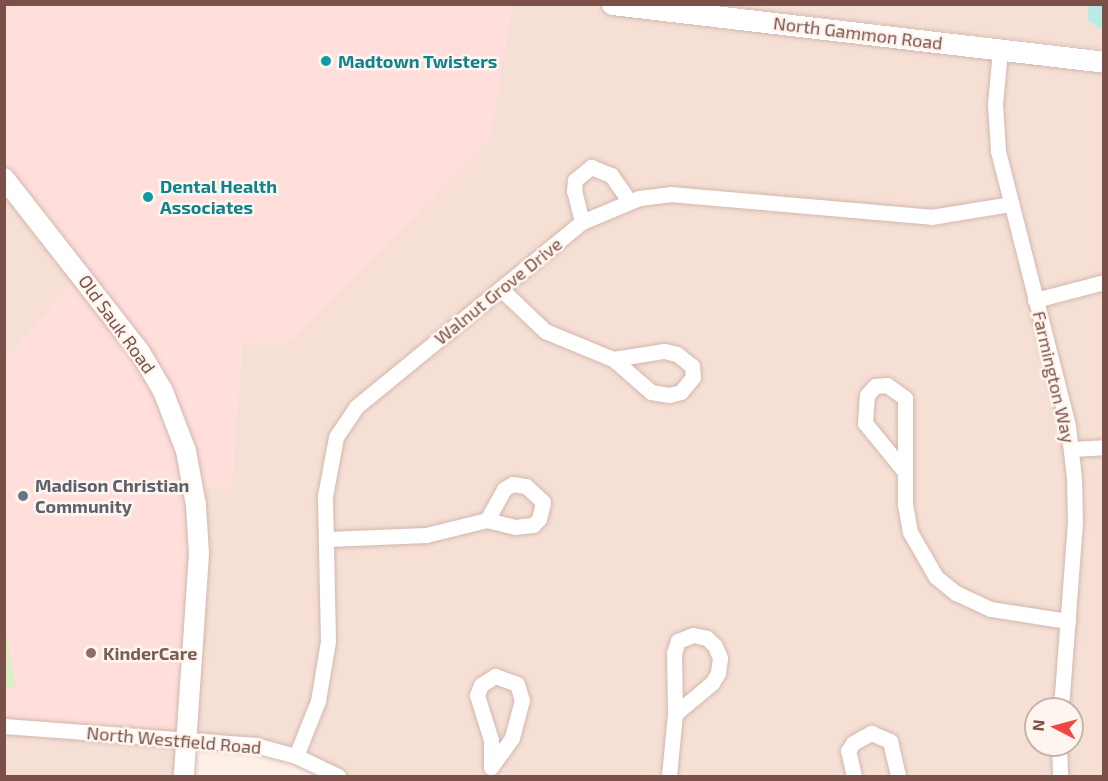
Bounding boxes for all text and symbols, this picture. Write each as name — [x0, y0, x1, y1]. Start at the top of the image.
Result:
street label: North Gammon Road — [772, 12, 944, 54]
place label: Madtown Twisters — [338, 50, 498, 72]
marker: Madtown Twisters — [319, 54, 333, 68]
place label: Dental Health Associates — [160, 176, 277, 219]
marker: Dental Health Associates — [141, 190, 155, 204]
street label: Walnut Grove Drive — [430, 233, 566, 349]
street label: Old Sauk Road — [74, 270, 160, 378]
street label: Farmington Way — [1028, 309, 1080, 445]
place label: Madison Christian Community — [35, 475, 189, 518]
marker: Madison Christian Community — [16, 489, 30, 503]
place label: KinderCare — [103, 642, 197, 664]
marker: KinderCare — [84, 646, 98, 660]
north arrow — [1024, 697, 1084, 757]
text: N — [1028, 719, 1048, 732]
street label: North Westfield Road — [86, 722, 262, 758]

